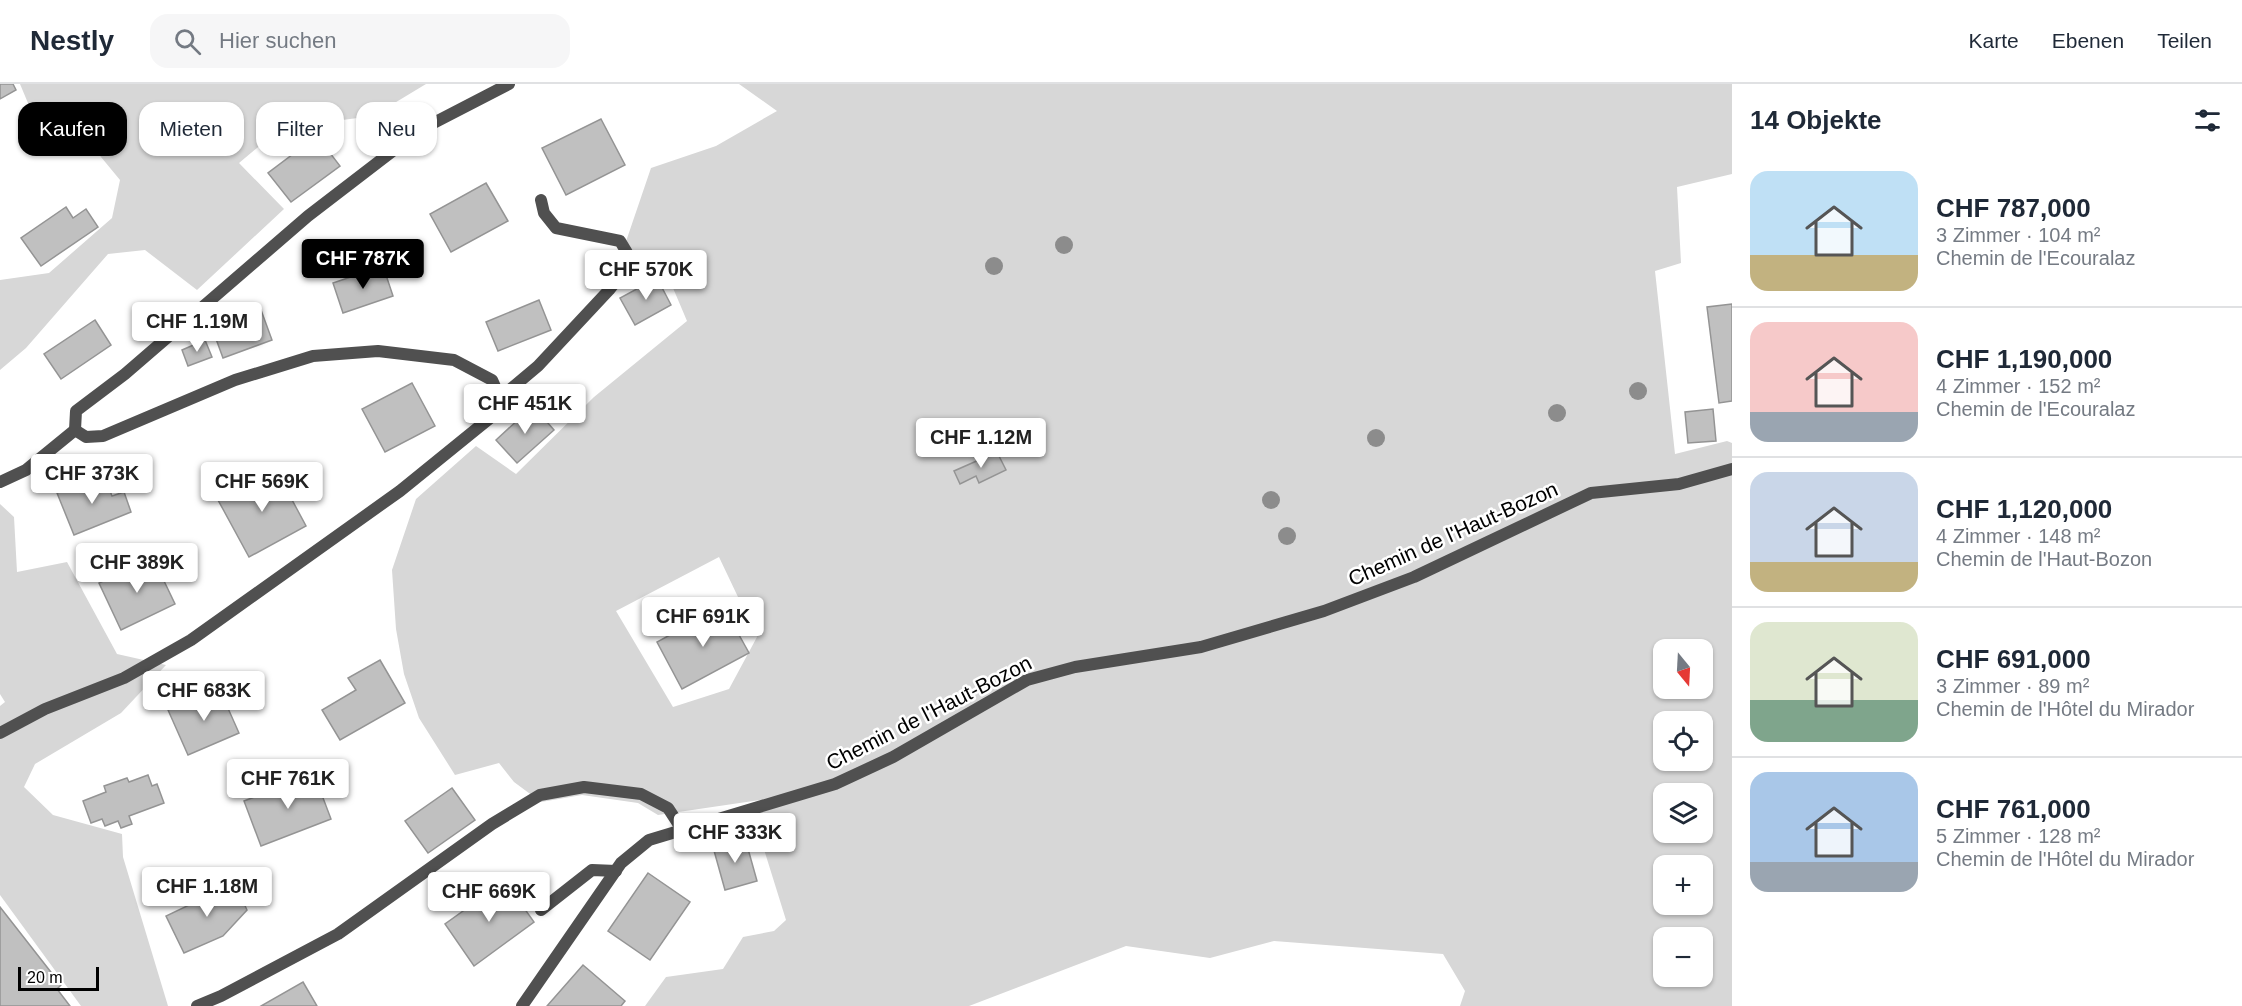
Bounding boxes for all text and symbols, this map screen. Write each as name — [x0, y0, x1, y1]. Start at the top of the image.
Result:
search box — [150, 14, 570, 68]
text: Nestly — [30, 25, 114, 56]
icon: search — [171, 25, 204, 58]
text: Hier suchen — [219, 28, 336, 53]
text: Karte — [1969, 29, 2019, 52]
text: Ebenen — [2052, 29, 2124, 52]
text: Teilen — [2157, 29, 2212, 52]
chip: Kaufen — [18, 102, 127, 156]
chip: Mieten — [139, 102, 244, 156]
chip: Filter — [256, 102, 344, 156]
chip: Neu — [356, 102, 437, 156]
icon: filters — [2191, 104, 2224, 137]
text: 14 Objekte — [1750, 105, 1882, 135]
text: CHF 787,000 — [1936, 193, 2091, 223]
icon: home — [1798, 195, 1870, 267]
text: 3 Zimmer · 104 m² — [1936, 224, 2100, 246]
pin: CHF 787K — [301, 239, 425, 290]
text: CHF 787K — [316, 247, 410, 269]
text: Chemin de l'Ecouralaz — [1936, 247, 2135, 269]
pin: CHF 570K — [584, 250, 708, 301]
text: CHF 570K — [599, 258, 693, 280]
pin: CHF 1.19M — [128, 302, 266, 353]
text: CHF 1.19M — [146, 310, 248, 332]
text: CHF 1,190,000 — [1936, 344, 2112, 374]
icon: home — [1798, 346, 1870, 418]
text: 4 Zimmer · 152 m² — [1936, 375, 2100, 397]
pin: CHF 451K — [463, 384, 587, 435]
text: CHF 451K — [478, 392, 572, 414]
text: Chemin de l'Ecouralaz — [1936, 398, 2135, 420]
pin: CHF 1.12M — [912, 418, 1050, 469]
text: CHF 1.12M — [930, 426, 1032, 448]
pin: CHF 373K — [30, 454, 154, 505]
text: CHF 373K — [45, 462, 139, 484]
pin: CHF 569K — [200, 462, 324, 513]
text: CHF 569K — [215, 470, 309, 492]
street label: Chemin de l'Haut-Bozon — [1344, 477, 1561, 590]
text: CHF 1,120,000 — [1936, 494, 2112, 524]
icon: home — [1798, 496, 1870, 568]
text: 4 Zimmer · 148 m² — [1936, 525, 2100, 547]
pin: CHF 389K — [75, 543, 199, 594]
text: Chemin de l'Haut-Bozon — [1936, 548, 2152, 570]
text: CHF 389K — [90, 551, 184, 573]
pin: CHF 691K — [641, 597, 765, 648]
text: CHF 691K — [656, 605, 750, 627]
north arrow — [1653, 639, 1713, 699]
map controls — [1653, 639, 1713, 987]
text: CHF 691,000 — [1936, 644, 2091, 674]
icon: home — [1798, 646, 1870, 718]
street label: Chemin de l'Haut-Bozon — [822, 651, 1035, 774]
pin: CHF 683K — [142, 671, 266, 722]
text: 3 Zimmer · 89 m² — [1936, 675, 2089, 697]
text: CHF 683K — [157, 679, 251, 701]
text: Chemin de l'Hôtel du Mirador — [1936, 698, 2194, 720]
button: locate — [1653, 711, 1713, 771]
pin: CHF 761K — [226, 759, 350, 810]
text: CHF 761K — [241, 767, 335, 789]
button: layers — [1653, 783, 1713, 843]
text: CHF 761,000 — [1936, 794, 2091, 824]
icon: home — [1798, 796, 1870, 868]
pin: CHF 333K — [673, 813, 797, 864]
text: CHF 333K — [688, 821, 782, 843]
text: 5 Zimmer · 128 m² — [1936, 825, 2100, 847]
text: Chemin de l'Hôtel du Mirador — [1936, 848, 2194, 870]
button: + — [1653, 855, 1713, 915]
pin: CHF 1.18M — [138, 867, 276, 918]
pin: CHF 669K — [427, 872, 551, 923]
text: CHF 1.18M — [156, 875, 258, 897]
text: CHF 669K — [442, 880, 536, 902]
button: − — [1653, 927, 1713, 987]
scale bar — [18, 964, 99, 992]
text: 20 m — [27, 969, 63, 986]

